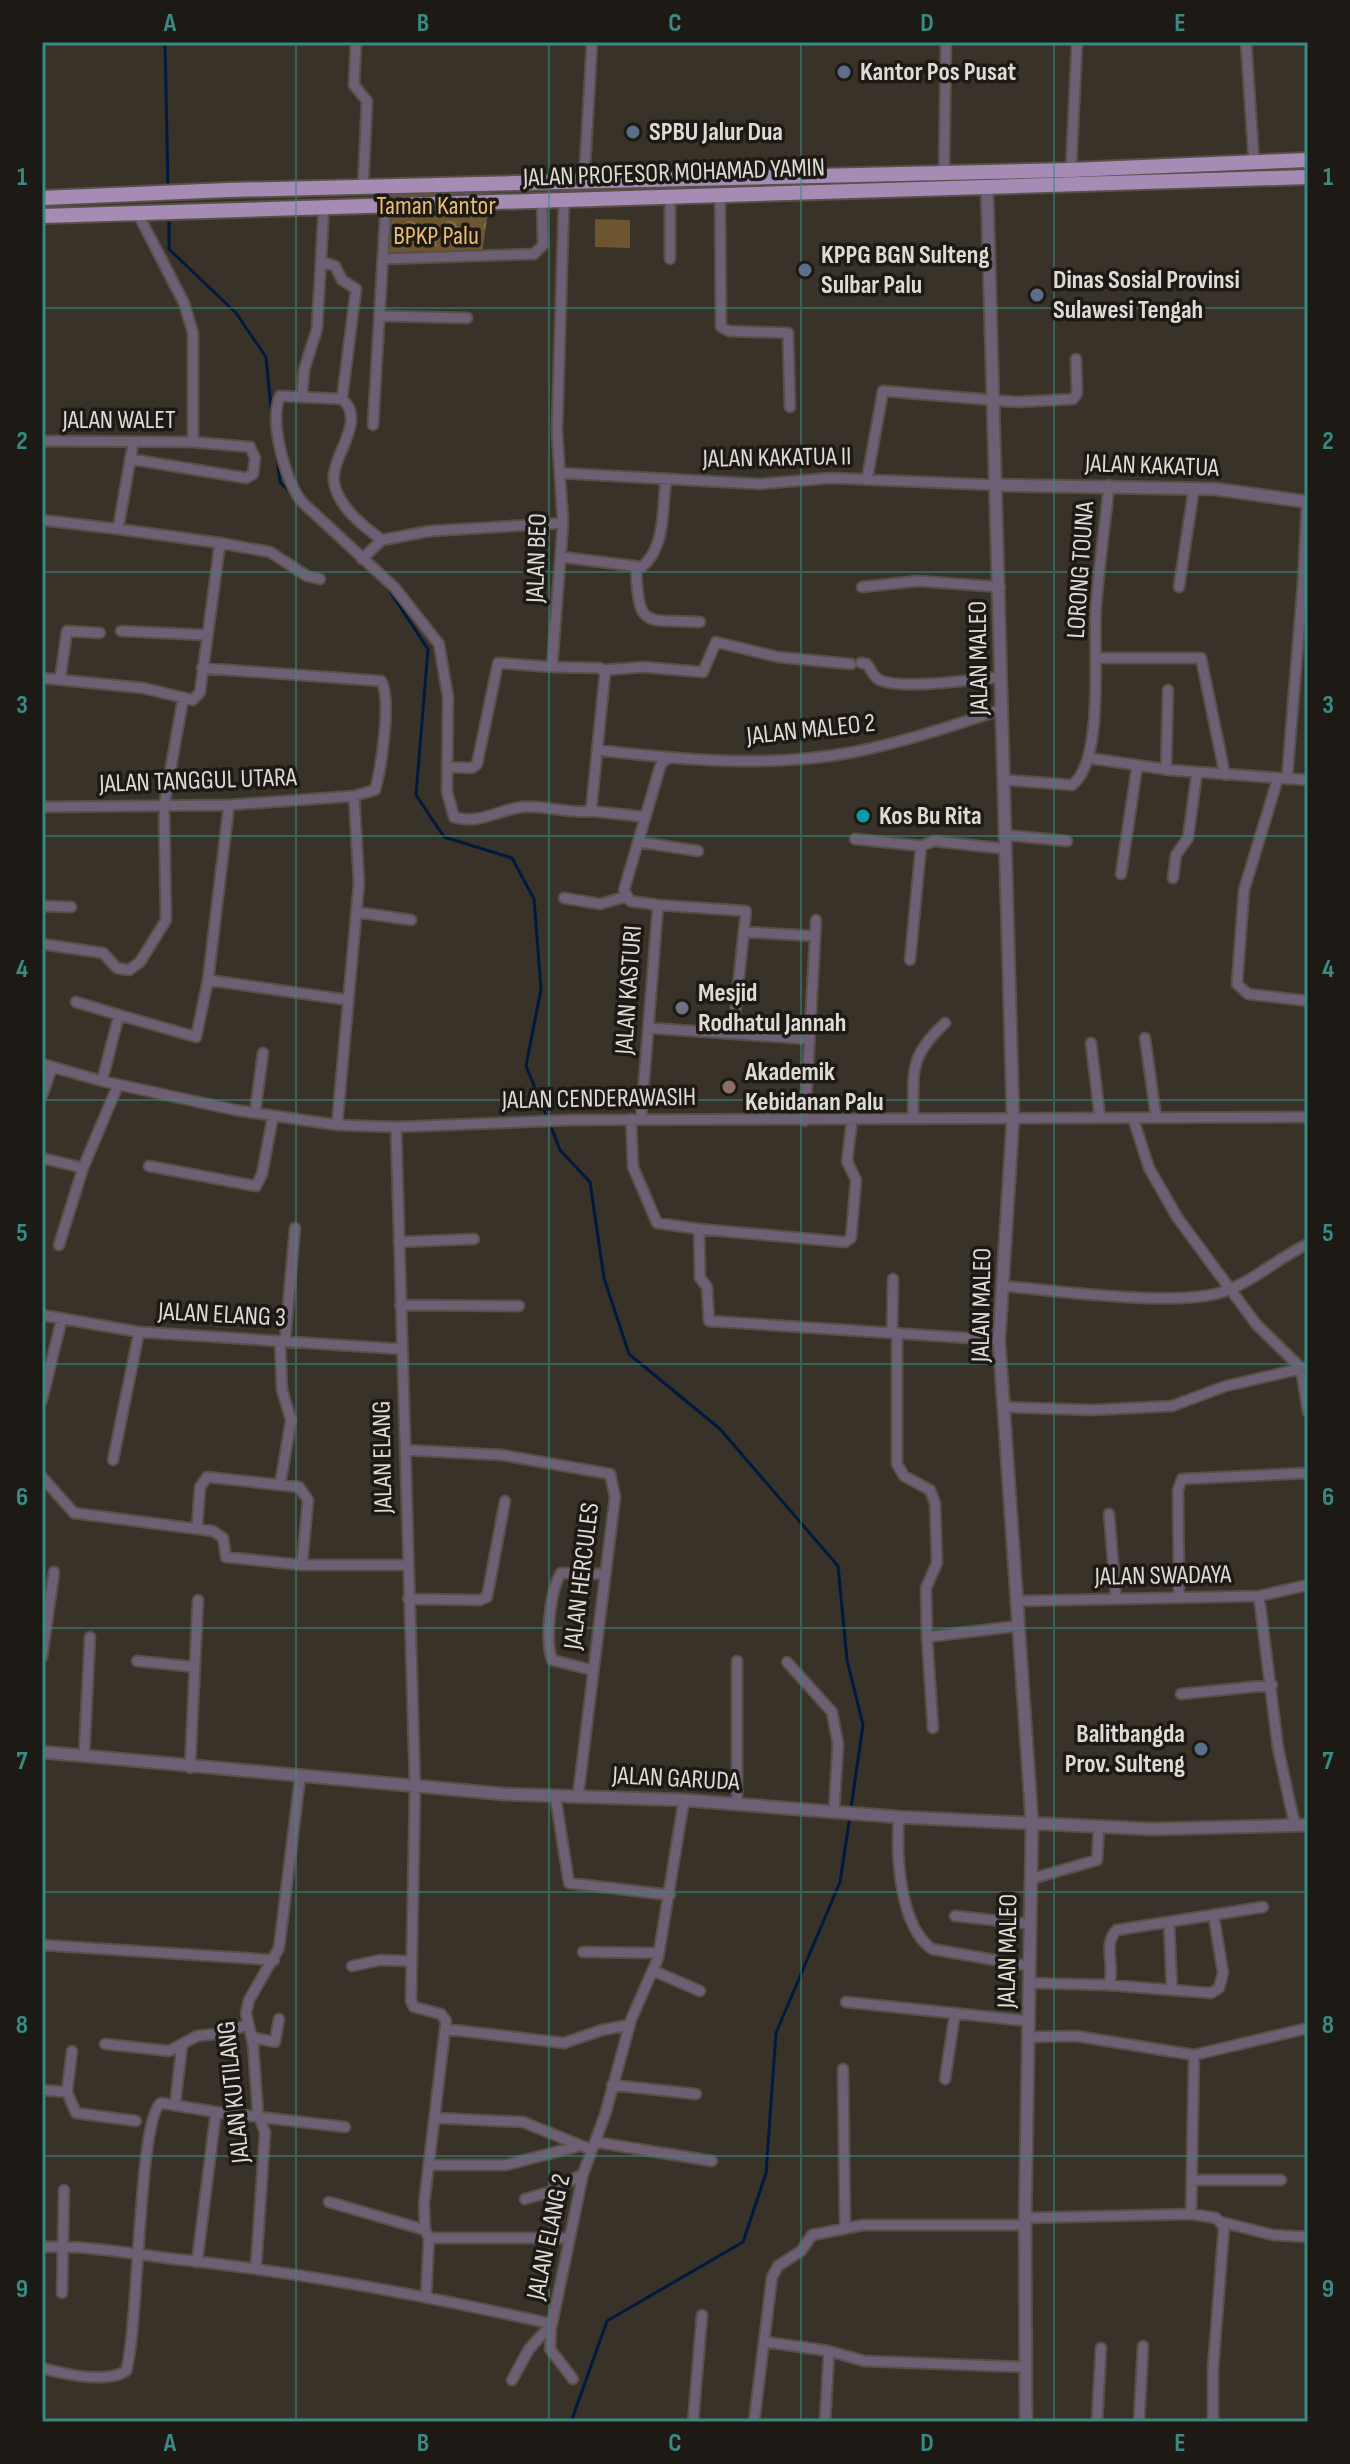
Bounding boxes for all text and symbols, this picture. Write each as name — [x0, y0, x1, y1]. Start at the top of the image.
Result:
text: A — [163, 8, 177, 39]
text: B — [417, 8, 429, 39]
text: C — [668, 8, 682, 39]
text: D — [920, 8, 934, 39]
text: E — [1174, 8, 1186, 39]
place label: Kantor Pos Pusat — [860, 57, 1017, 88]
marker: Kantor Pos Pusat — [835, 63, 853, 81]
place label: SPBU Jalur Dua — [649, 117, 783, 148]
marker: SPBU Jalur Dua — [624, 123, 642, 141]
street label: JALAN PROFESOR MOHAMAD YAMIN — [521, 152, 826, 194]
text: 1 — [17, 162, 27, 193]
text: 1 — [1323, 162, 1333, 193]
park label: Taman Kantor BPKP Palu — [376, 191, 496, 252]
place label: KPPG BGN Sulteng Sulbar Palu — [821, 240, 989, 301]
marker: KPPG BGN Sulteng Sulbar Palu — [796, 261, 814, 279]
place label: Dinas Sosial Provinsi Sulawesi Tengah — [1053, 265, 1240, 326]
marker: Dinas Sosial Provinsi Sulawesi Tengah — [1028, 286, 1046, 304]
street label: JALAN WALET — [61, 405, 176, 436]
text: 2 — [16, 426, 28, 457]
text: 2 — [1322, 426, 1334, 457]
street label: JALAN KAKATUA II — [701, 441, 852, 475]
street label: JALAN KAKATUA — [1083, 448, 1220, 484]
street label: LORONG TOUNA — [1061, 500, 1101, 640]
street label: JALAN BEO — [520, 513, 554, 604]
street label: JALAN MALEO — [963, 601, 996, 716]
text: 3 — [16, 690, 28, 721]
text: 3 — [1322, 690, 1334, 721]
street label: JALAN MALEO 2 — [744, 708, 877, 752]
street label: JALAN TANGGUL UTARA — [98, 762, 298, 800]
place label: Kos Bu Rita — [879, 801, 982, 832]
marker: Kos Bu Rita — [854, 807, 872, 825]
street label: JALAN KASTURI — [609, 924, 649, 1057]
text: 4 — [16, 954, 28, 985]
text: 4 — [1322, 954, 1334, 985]
place label: Mesjid Rodhatul Jannah — [698, 978, 846, 1039]
marker: Mesjid Rodhatul Jannah — [673, 999, 691, 1017]
place label: Akademik Kebidanan Palu — [744, 1057, 884, 1118]
marker: Akademik Kebidanan Palu — [720, 1078, 738, 1096]
street label: JALAN CENDERAWASIH — [501, 1082, 696, 1116]
text: 5 — [16, 1218, 28, 1249]
text: 5 — [1322, 1218, 1334, 1249]
street label: JALAN MALEO — [965, 1248, 998, 1363]
street label: JALAN ELANG 3 — [156, 1296, 287, 1334]
street label: JALAN ELANG — [367, 1400, 400, 1515]
text: 6 — [16, 1482, 28, 1513]
text: 6 — [1322, 1482, 1334, 1513]
street label: JALAN HERCULES — [558, 1501, 606, 1652]
street label: JALAN SWADAYA — [1093, 1559, 1232, 1593]
place label: Balitbangda Prov. Sulteng — [1065, 1719, 1185, 1780]
marker: Balitbangda Prov. Sulteng — [1192, 1740, 1210, 1758]
text: 7 — [16, 1746, 28, 1777]
text: 7 — [1322, 1746, 1334, 1777]
street label: JALAN GARUDA — [611, 1760, 741, 1798]
street label: JALAN MALEO — [991, 1894, 1024, 2009]
text: 8 — [16, 2010, 28, 2041]
text: 8 — [1322, 2010, 1334, 2041]
street label: JALAN KUTILANG — [211, 2019, 257, 2166]
street label: JALAN ELANG 2 — [520, 2171, 577, 2304]
text: 9 — [16, 2274, 28, 2305]
text: 9 — [1322, 2274, 1334, 2305]
text: A — [163, 2428, 177, 2459]
text: B — [417, 2428, 429, 2459]
text: C — [668, 2428, 682, 2459]
text: D — [920, 2428, 934, 2459]
text: E — [1174, 2428, 1186, 2459]

